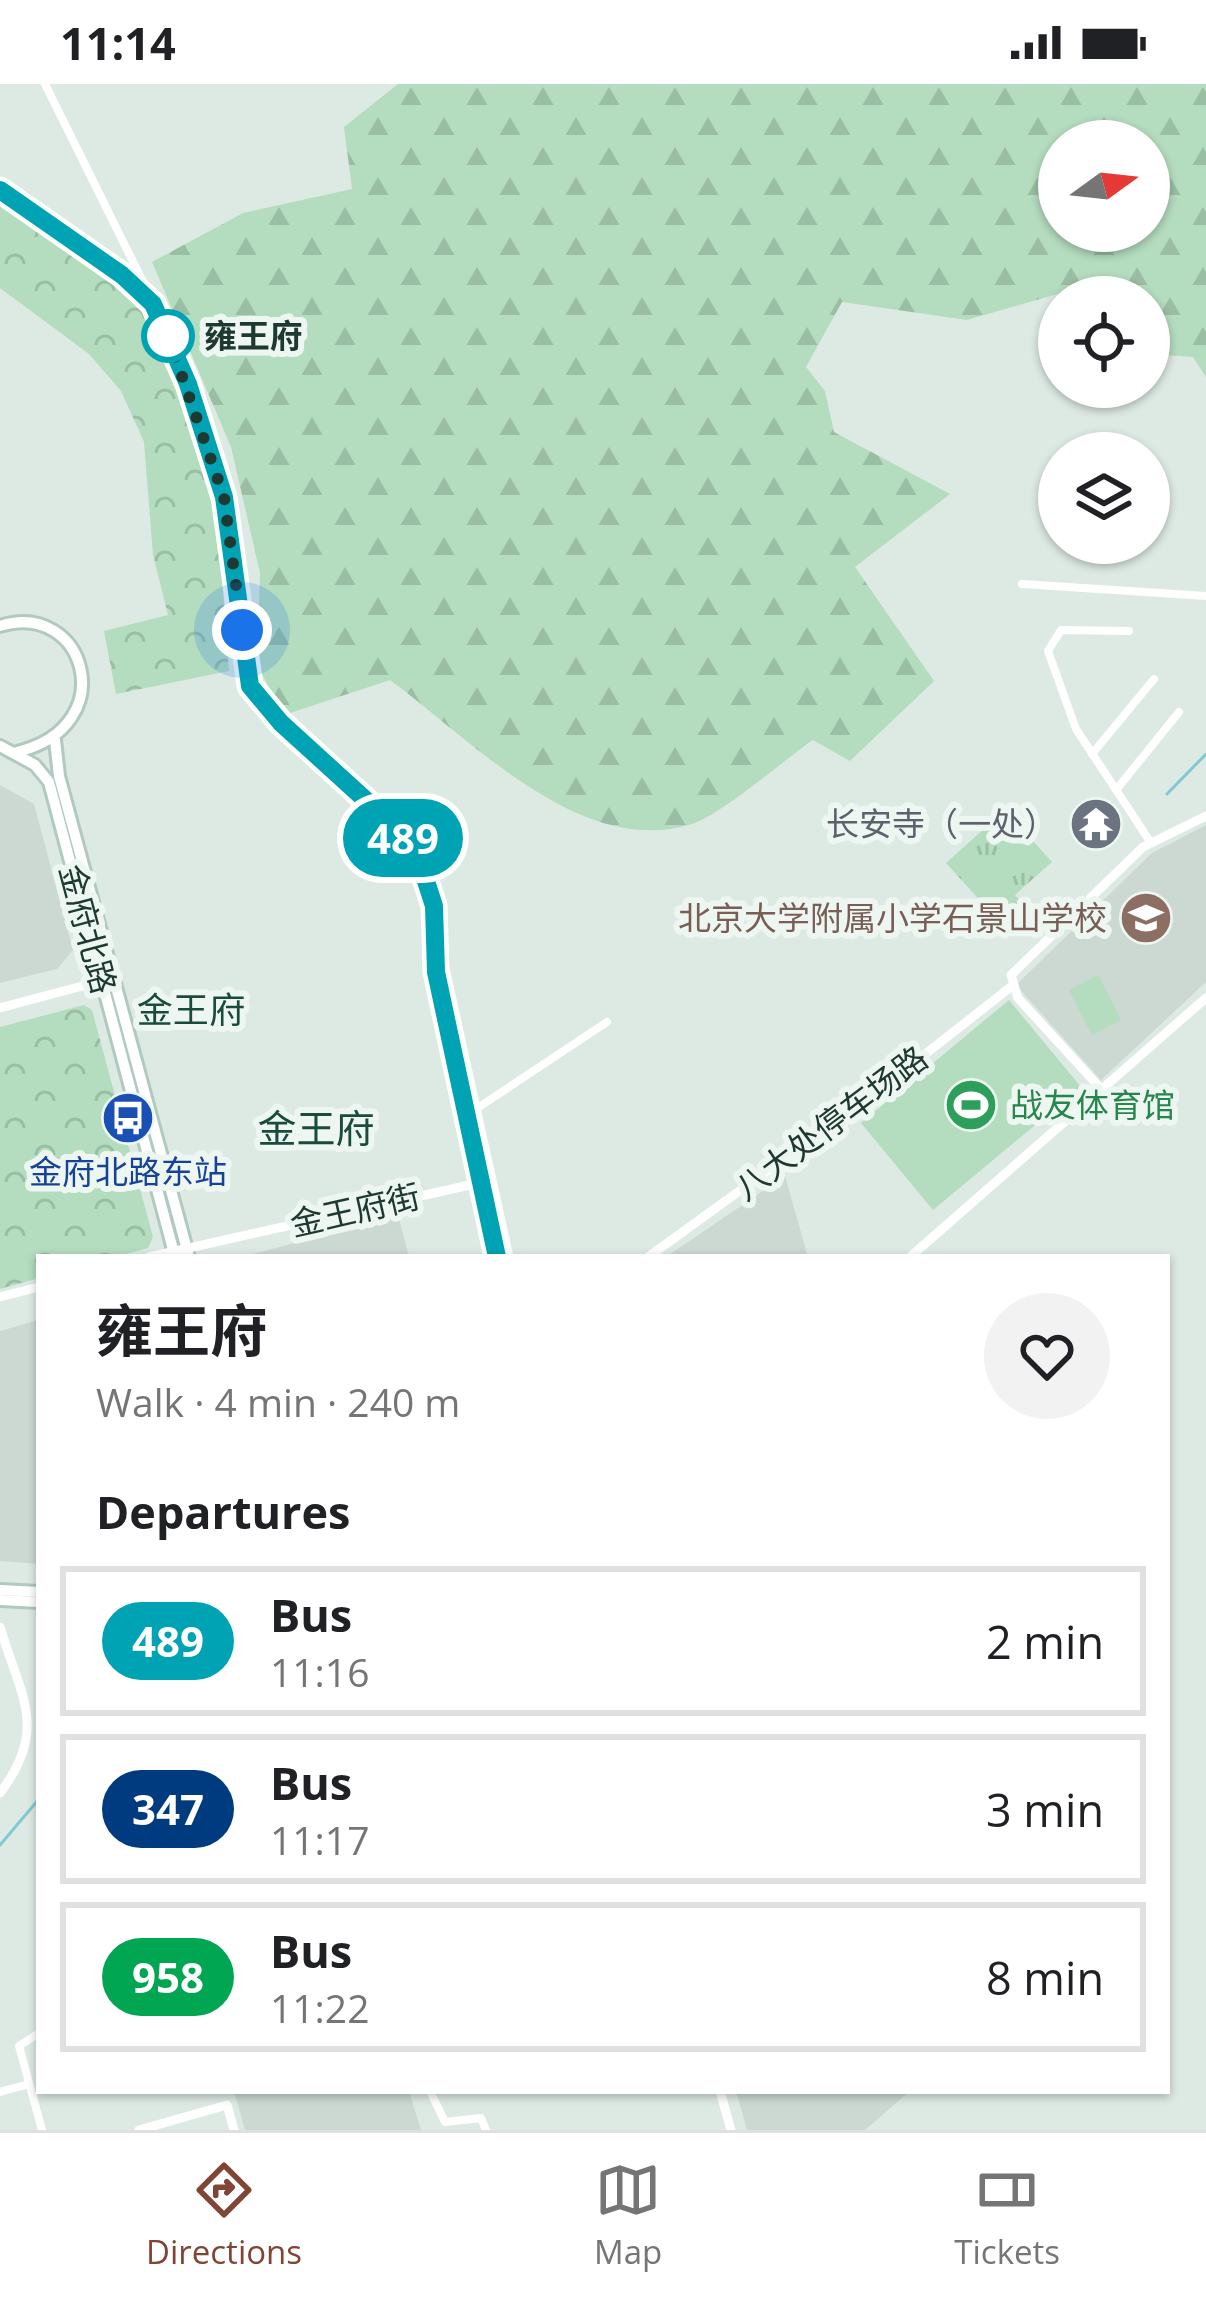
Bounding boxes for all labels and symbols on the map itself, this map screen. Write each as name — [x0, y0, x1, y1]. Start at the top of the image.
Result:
north arrow — [1038, 120, 1170, 252]
marker: 雍王府 — [143, 311, 193, 361]
place label: 雍王府 — [204, 313, 303, 358]
your location — [212, 600, 272, 660]
temple icon: 长安寺（一处） — [1068, 796, 1124, 852]
line badge: 489 — [334, 799, 472, 877]
place label: 长安寺（一处） — [826, 801, 1057, 846]
street label: 金府北路 — [50, 859, 127, 998]
school or university icon: 北京大学附属小学石景山学校 — [1118, 890, 1174, 946]
place label: 北京大学附属小学石景山学校 — [678, 895, 1107, 940]
district label: 金王府 — [137, 985, 245, 1034]
street label: 八大处停车场路 — [725, 1035, 936, 1210]
sports icon: 战友体育馆 — [943, 1077, 999, 1133]
place label: 战友体育馆 — [1010, 1082, 1175, 1127]
bus stop icon: 金府北路东站 — [100, 1090, 156, 1146]
district label: 金王府 — [257, 1101, 375, 1154]
place label: 金府北路东站 — [29, 1149, 227, 1194]
street label: 金王府街 — [286, 1173, 424, 1246]

